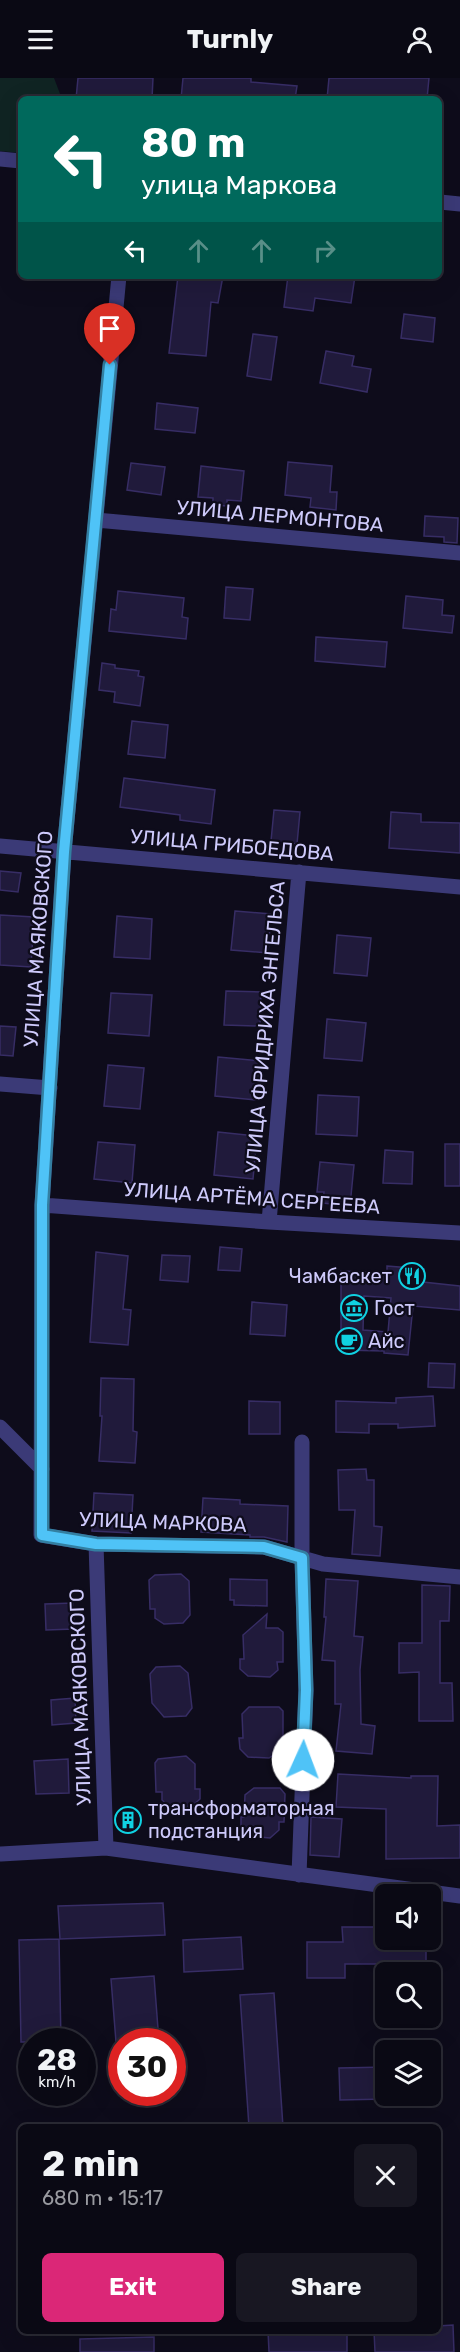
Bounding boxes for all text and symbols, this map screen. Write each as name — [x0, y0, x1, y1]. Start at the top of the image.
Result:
icon: menu — [24, 23, 57, 56]
text: Turnly — [187, 23, 273, 55]
icon: person — [403, 23, 436, 56]
text: 80 m — [141, 118, 245, 168]
icon: left — [42, 120, 120, 198]
text: улица Маркова — [141, 169, 337, 201]
icon: left — [119, 234, 152, 267]
icon: ahead — [182, 234, 215, 267]
icon: ahead — [245, 234, 278, 267]
icon: right — [308, 234, 341, 267]
pin — [84, 303, 135, 365]
icon: arrive — [93, 312, 126, 345]
street label: УЛИЦА ЛЕРМОНТОВА — [175, 495, 385, 537]
street label: УЛИЦА ГРИБОЕДОВА — [129, 824, 335, 866]
street label: УЛИЦА МАЯКОВСКОГО — [18, 830, 58, 1048]
street label: УЛИЦА ФРИДРИХА ЭНГЕЛЬСА — [240, 880, 290, 1174]
street label: УЛИЦА АРТЁМА СЕРГЕЕВА — [123, 1177, 381, 1219]
restaurant icon: Чамбаскет — [397, 1261, 427, 1291]
place label: Чамбаскет — [289, 1264, 392, 1288]
museum icon: Гост — [339, 1293, 369, 1323]
place label: Гост — [374, 1296, 415, 1320]
cafe icon: Айс — [334, 1326, 364, 1356]
place label: Айс — [368, 1329, 405, 1353]
street label: УЛИЦА МАРКОВА — [79, 1507, 247, 1537]
street label: УЛИЦА МАЯКОВСКОГО — [64, 1588, 96, 1806]
position arrow — [271, 1728, 335, 1792]
place label: трансформаторная подстанция — [148, 1796, 335, 1843]
building icon: трансформаторная подстанция — [113, 1805, 143, 1835]
map controls — [375, 1884, 441, 2106]
button: sound — [375, 1884, 441, 1950]
button: search — [375, 1962, 441, 2028]
speed limit sign: 30 — [108, 2028, 186, 2106]
button: layers — [375, 2040, 441, 2106]
text: 28 — [37, 2042, 77, 2078]
text: km/h — [38, 2073, 76, 2091]
text: 2 min — [42, 2142, 140, 2185]
button: close — [354, 2144, 417, 2207]
text: 680 m · 15:17 — [42, 2186, 163, 2210]
button: Exit — [42, 2253, 224, 2322]
button: Share — [236, 2253, 417, 2322]

